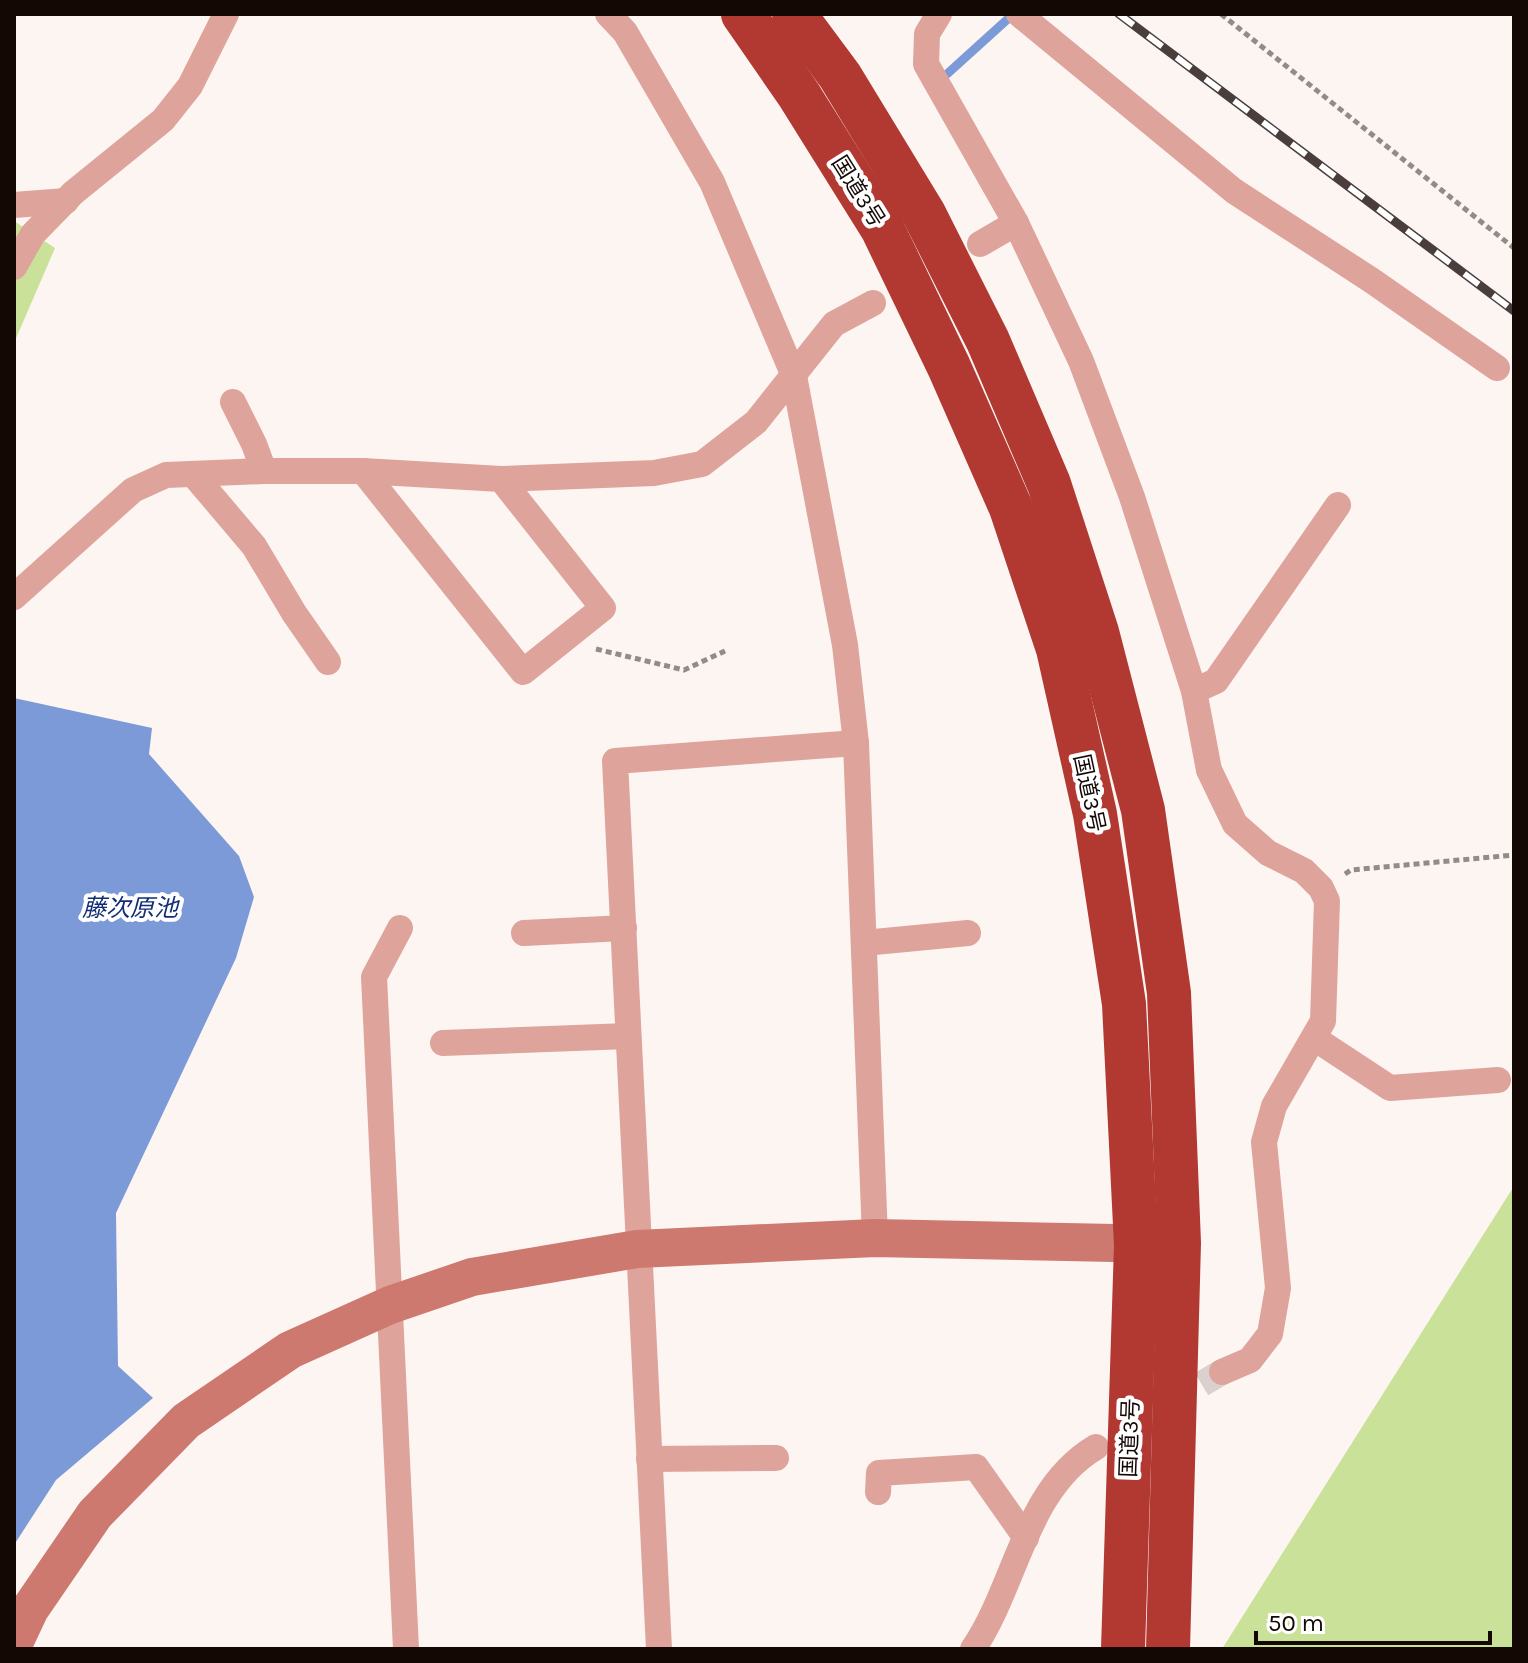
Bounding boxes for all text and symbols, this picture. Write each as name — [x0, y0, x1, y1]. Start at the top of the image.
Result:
street label: 国道3号 — [826, 151, 890, 232]
street label: 国道3号 — [1068, 752, 1110, 835]
water label: 藤次原池 — [82, 894, 180, 922]
street label: 国道3号 — [1116, 1398, 1144, 1478]
scale bar — [1256, 1595, 1490, 1645]
text: 50 m — [1268, 1609, 1324, 1637]

